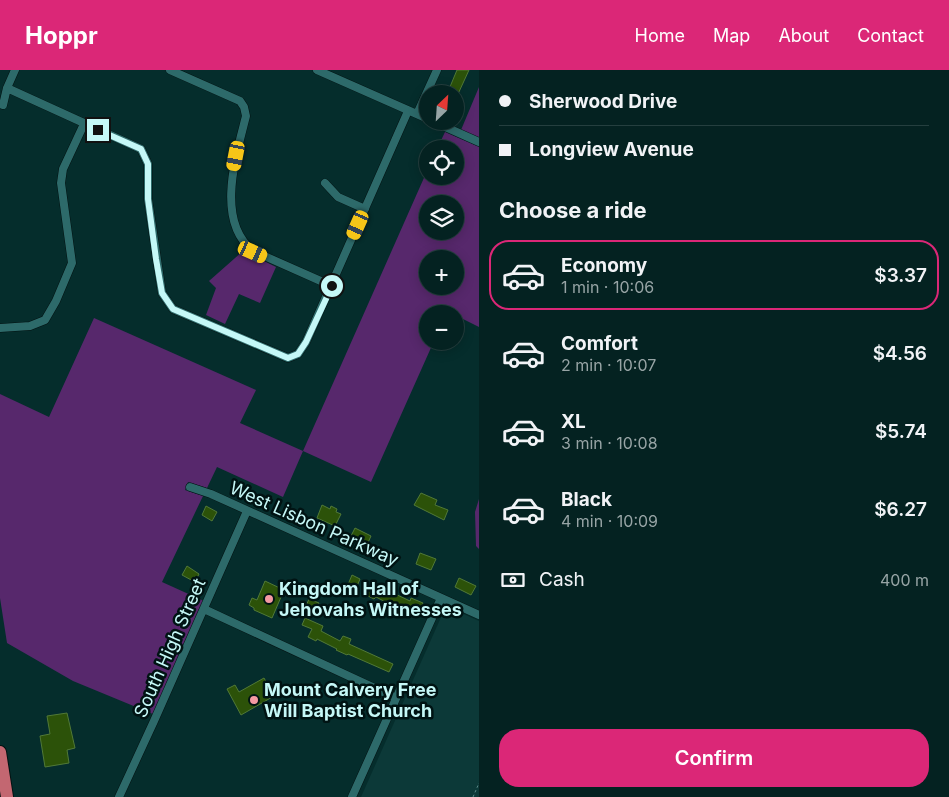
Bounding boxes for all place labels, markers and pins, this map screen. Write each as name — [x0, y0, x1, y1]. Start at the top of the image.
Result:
place label: Kingdom Hall of Jehovahs Witnesses — [279, 578, 462, 620]
marker: Kingdom Hall of Jehovahs Witnesses — [263, 593, 275, 605]
place label: Mount Calvery Free Will Baptist Church — [264, 679, 437, 721]
marker: Mount Calvery Free Will Baptist Church — [248, 694, 260, 706]

